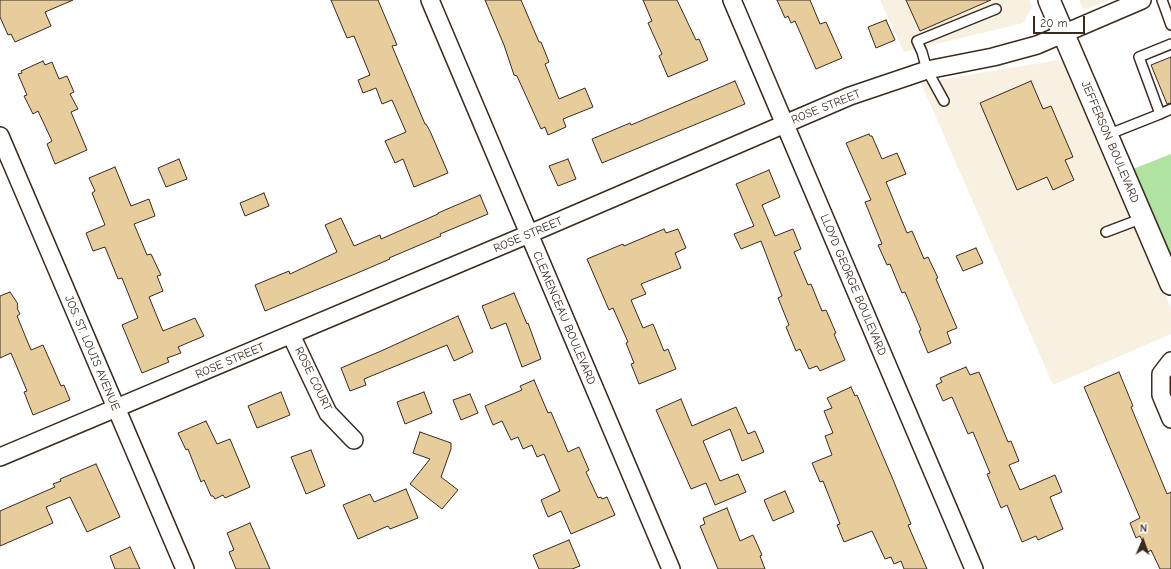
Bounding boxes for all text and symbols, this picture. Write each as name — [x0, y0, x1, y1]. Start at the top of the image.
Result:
scale bar — [1035, 8, 1087, 34]
text: 20 m — [1040, 16, 1068, 30]
street label: JEFFERSON BOULEVARD — [1078, 79, 1142, 205]
street label: ROSE STREET — [789, 87, 863, 127]
street label: LLOYD GEORGE BOULEVARD — [817, 212, 889, 358]
street label: ROSE STREET — [491, 214, 565, 256]
street label: CLEMENCEAU BOULEVARD — [529, 249, 599, 387]
street label: JOS. ST. LOUIS AVENUE — [61, 293, 123, 413]
street label: ROSE STREET — [193, 340, 267, 382]
street label: ROSE COURT — [291, 345, 335, 413]
north arrow — [1123, 521, 1163, 561]
text: N — [1140, 522, 1147, 535]

